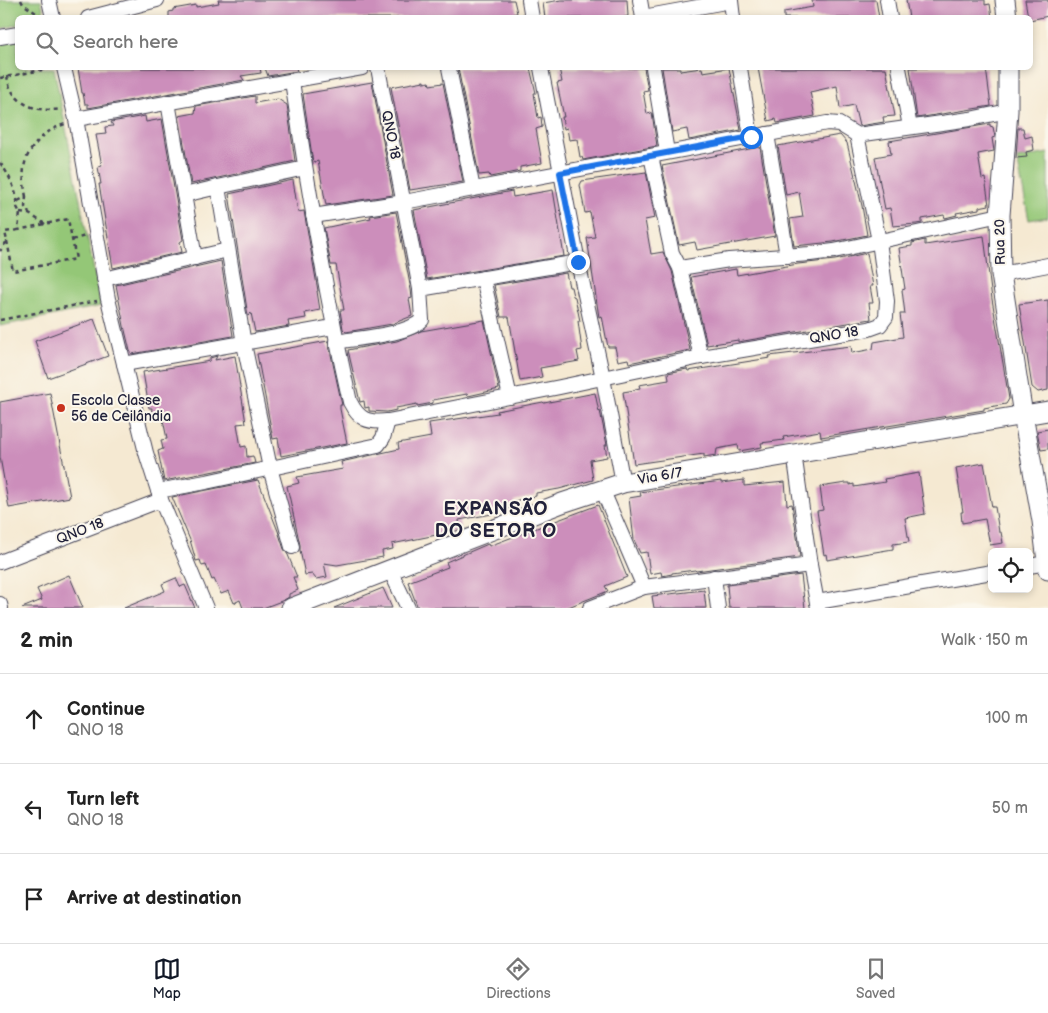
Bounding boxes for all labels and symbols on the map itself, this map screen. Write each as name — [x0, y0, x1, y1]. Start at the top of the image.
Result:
street label: QNO 18 — [378, 109, 404, 161]
route start — [740, 126, 763, 149]
street label: Rua 20 — [991, 219, 1009, 265]
route end — [567, 251, 590, 274]
street label: QNO 18 — [808, 323, 860, 347]
place label: Escola Classe 56 de Ceilândia — [71, 392, 171, 425]
marker: Escola Classe 56 de Ceilândia — [55, 402, 67, 414]
street label: Via 6/7 — [636, 464, 684, 488]
district label: EXPANSÃO DO SETOR O — [435, 497, 557, 543]
street label: QNO 18 — [54, 514, 106, 548]

